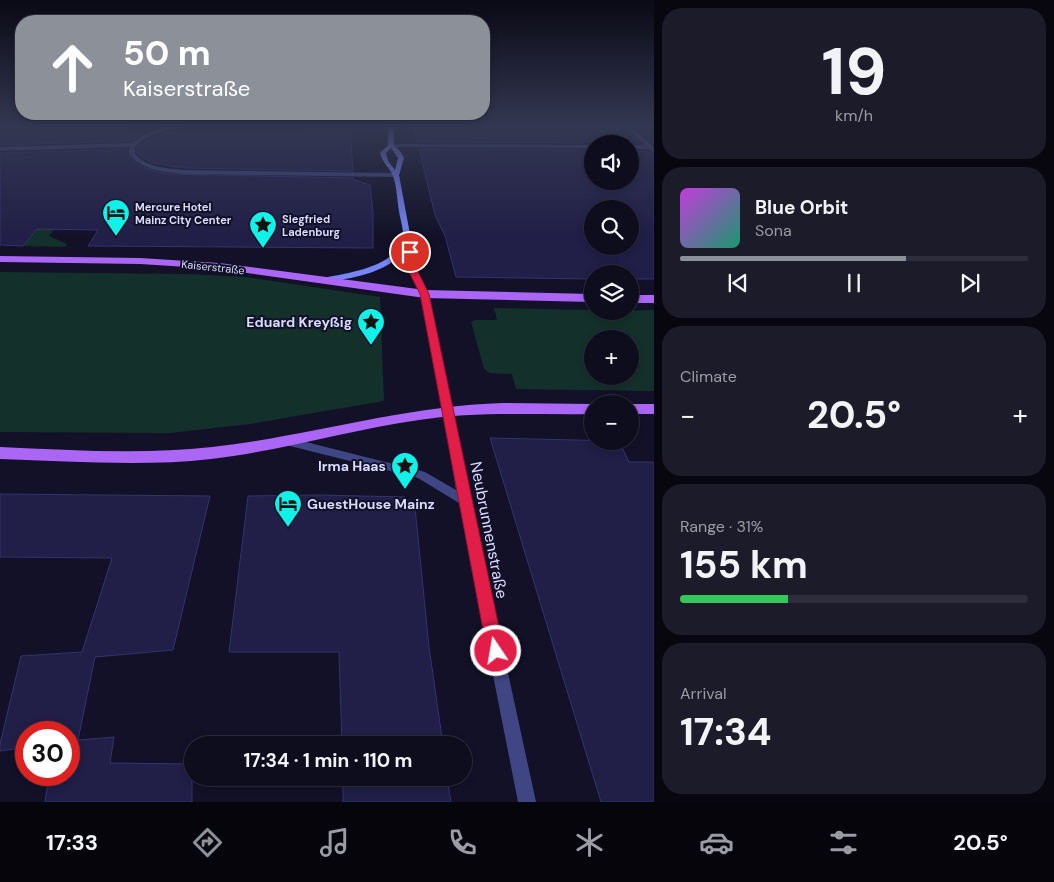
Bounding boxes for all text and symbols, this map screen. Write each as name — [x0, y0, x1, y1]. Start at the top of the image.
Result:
text: 50 m — [123, 30, 211, 76]
text: 19 — [822, 30, 886, 114]
icon: ahead — [40, 35, 105, 100]
text: Kaiserstraße — [123, 74, 250, 103]
text: km/h — [835, 105, 873, 126]
map controls — [584, 135, 639, 450]
button: sound — [584, 135, 639, 190]
text: Blue Orbit — [755, 195, 848, 220]
hotel icon: Mercure Hotel Mainz City Center — [101, 198, 131, 237]
place label: Mercure Hotel Mainz City Center — [135, 200, 232, 227]
button: search — [584, 200, 639, 255]
place icon: Siegfried Ladenburg — [248, 210, 278, 249]
place label: Siegfried Ladenburg — [282, 212, 341, 239]
text: Sona — [755, 220, 792, 241]
pin — [389, 231, 431, 273]
icon: arrive — [396, 238, 424, 266]
street label: Kaiserstraße — [181, 257, 245, 277]
button: layers — [584, 265, 639, 320]
icon: previous — [724, 269, 752, 297]
icon: pause — [840, 269, 868, 297]
icon: next — [956, 269, 984, 297]
place icon: Eduard Kreyßig — [356, 307, 386, 346]
place label: Eduard Kreyßig — [246, 313, 352, 331]
button: + — [584, 330, 639, 385]
text: Climate — [680, 366, 737, 387]
text: 20.5° — [807, 390, 901, 440]
button: − — [584, 395, 639, 450]
text: − — [680, 397, 695, 434]
text: + — [1013, 397, 1028, 434]
place icon: Irma Haas — [390, 451, 420, 490]
place label: Irma Haas — [318, 457, 386, 475]
street label: Neubrunnenstraße — [465, 460, 513, 600]
hotel icon: GuestHouse Mainz — [273, 489, 303, 528]
place label: GuestHouse Mainz — [307, 495, 435, 513]
text: Range · 31% — [680, 516, 763, 537]
text: 155 km — [680, 540, 808, 590]
position arrow — [469, 624, 521, 676]
text: Arrival — [680, 683, 727, 704]
text: 17:34 — [680, 707, 772, 757]
speed limit sign: 30 — [15, 721, 80, 786]
text: 17:34 · 1 min · 110 m — [244, 748, 412, 773]
icon: directions — [190, 825, 225, 860]
icon: music — [317, 825, 352, 860]
icon: phone — [445, 825, 480, 860]
icon: climate — [572, 825, 607, 860]
icon: car — [699, 825, 734, 860]
icon: filters — [826, 825, 861, 860]
text: 17:33 — [46, 828, 98, 857]
text: 20.5° — [953, 828, 1008, 857]

